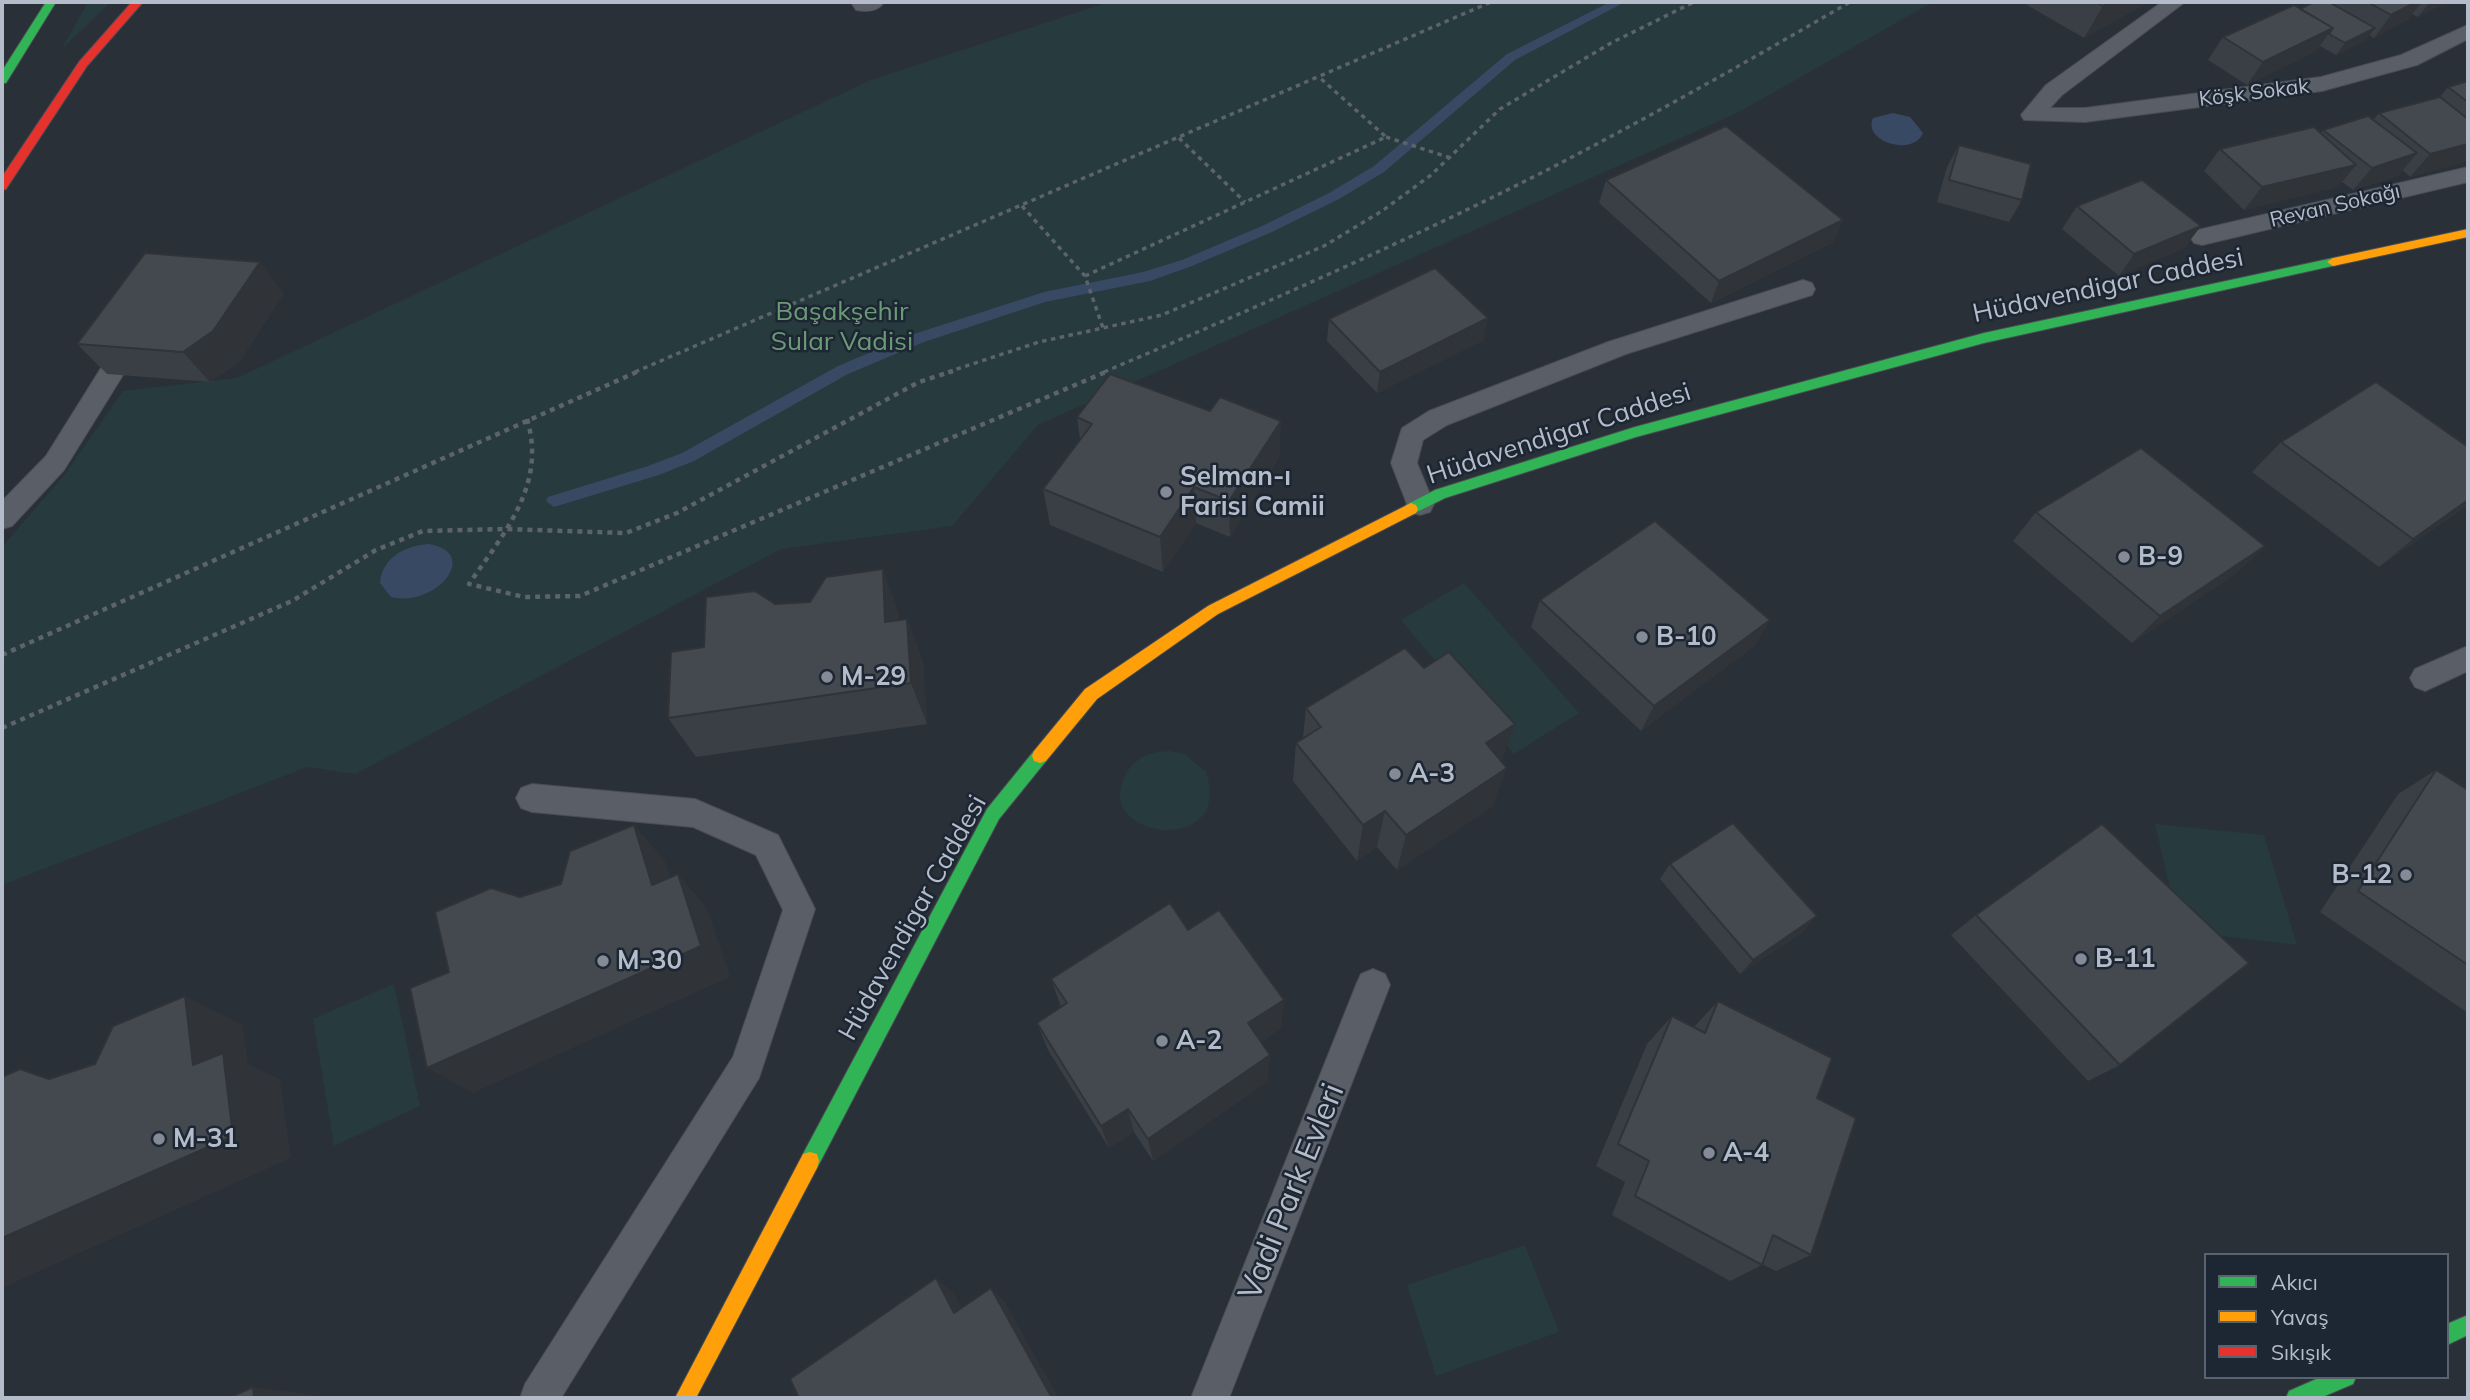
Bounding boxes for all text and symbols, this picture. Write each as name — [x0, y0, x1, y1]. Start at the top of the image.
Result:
street label: Köşk Sokak — [2197, 74, 2311, 112]
street label: Revan Sokağı — [2267, 179, 2403, 233]
street label: Hüdavendigar Caddesi — [1970, 242, 2246, 330]
park label: Başakşehir Sular Vadisi — [771, 296, 913, 358]
street label: Hüdavendigar Caddesi — [1423, 377, 1695, 491]
place label: Selman-ı Farisi Camii — [1180, 461, 1325, 522]
marker: Selman-ı Farisi Camii — [1158, 484, 1174, 500]
place label: B-9 — [2138, 541, 2183, 573]
marker: B-9 — [2116, 549, 2132, 565]
place label: B-10 — [1656, 621, 1717, 653]
marker: B-10 — [1634, 629, 1650, 645]
place label: M-29 — [841, 661, 906, 693]
marker: M-29 — [819, 669, 835, 685]
place label: A-3 — [1409, 758, 1455, 790]
marker: A-3 — [1387, 766, 1403, 782]
street label: Hüdavendigar Caddesi — [833, 790, 993, 1046]
place label: B-12 — [2331, 859, 2392, 891]
marker: B-12 — [2398, 867, 2414, 883]
place label: B-11 — [2095, 943, 2156, 975]
place label: M-30 — [617, 945, 682, 977]
marker: B-11 — [2073, 951, 2089, 967]
marker: M-30 — [595, 953, 611, 969]
place label: A-2 — [1176, 1025, 1222, 1057]
marker: A-2 — [1154, 1033, 1170, 1049]
street label: Vadi Park Evleri — [1231, 1078, 1353, 1306]
place label: M-31 — [173, 1123, 238, 1155]
marker: M-31 — [151, 1131, 167, 1147]
place label: A-4 — [1723, 1137, 1769, 1169]
marker: A-4 — [1701, 1145, 1717, 1161]
legend — [2204, 1253, 2449, 1379]
text: Akıcı — [2271, 1269, 2318, 1295]
text: Yavaş — [2271, 1304, 2329, 1330]
text: Sıkışık — [2271, 1339, 2331, 1365]

